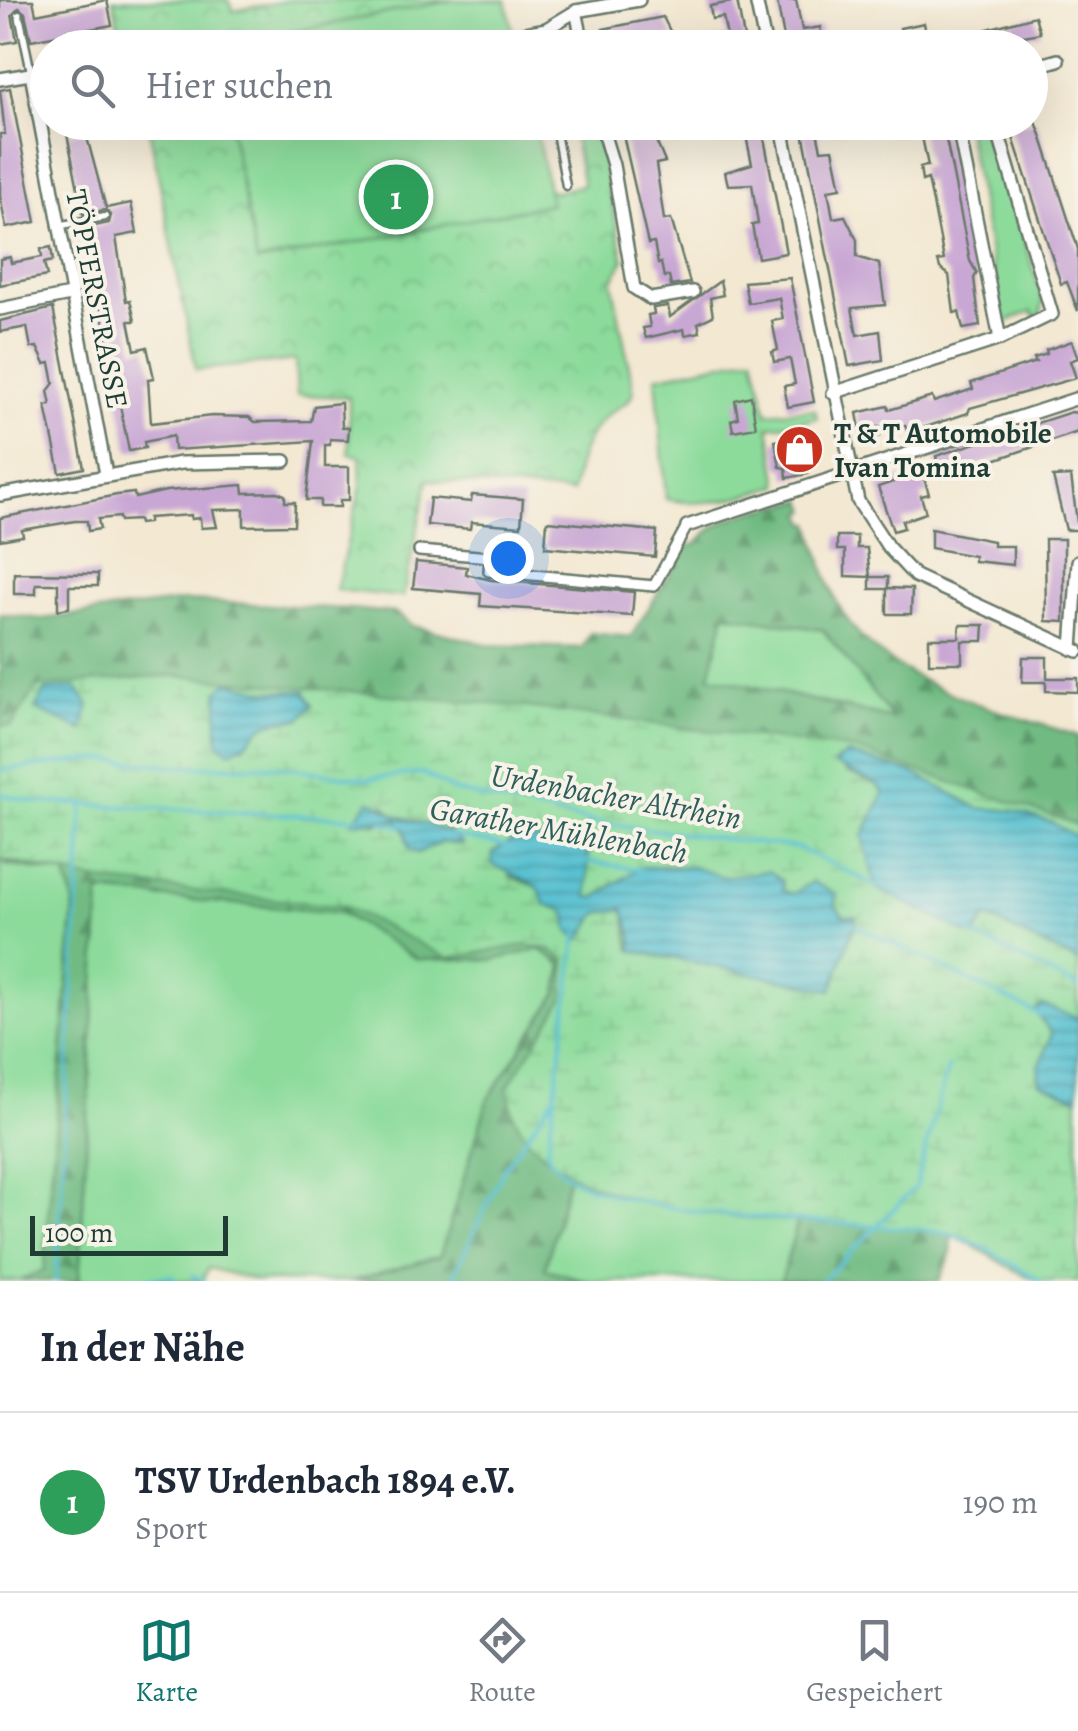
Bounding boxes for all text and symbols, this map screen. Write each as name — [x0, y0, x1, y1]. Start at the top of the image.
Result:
search box — [30, 30, 1048, 140]
icon: search — [65, 58, 120, 113]
text: Hier suchen — [145, 59, 333, 111]
pin: 1 — [364, 160, 428, 234]
street label: TÖPFERSTRASSE — [56, 186, 138, 412]
place label: T & T Automobile Ivan Tomina — [834, 413, 1052, 487]
shop icon: T & T Automobile Ivan Tomina — [773, 424, 825, 476]
your location — [483, 533, 534, 584]
water label: Urdenbacher Altrhein — [487, 752, 745, 840]
water label: Garather Mühlenbach — [427, 786, 691, 874]
scale bar — [30, 1211, 228, 1256]
text: 100 m — [45, 1214, 113, 1252]
text: In der Nähe — [40, 1318, 245, 1375]
text: TSV Urdenbach 1894 e.V. — [135, 1454, 516, 1506]
text: 1 — [67, 1480, 78, 1524]
text: 190 m — [962, 1480, 1038, 1524]
text: Sport — [135, 1506, 208, 1550]
tab: Karte — [135, 1613, 198, 1711]
tab: Route — [469, 1613, 536, 1711]
tab: Gespeichert — [806, 1613, 943, 1711]

